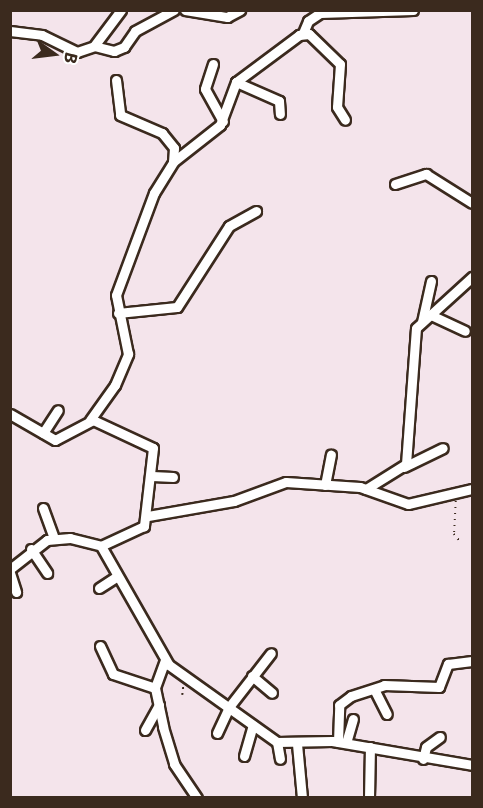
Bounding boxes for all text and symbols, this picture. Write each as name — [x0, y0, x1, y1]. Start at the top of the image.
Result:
north arrow — [24, 24, 84, 84]
text: B — [58, 50, 84, 67]

